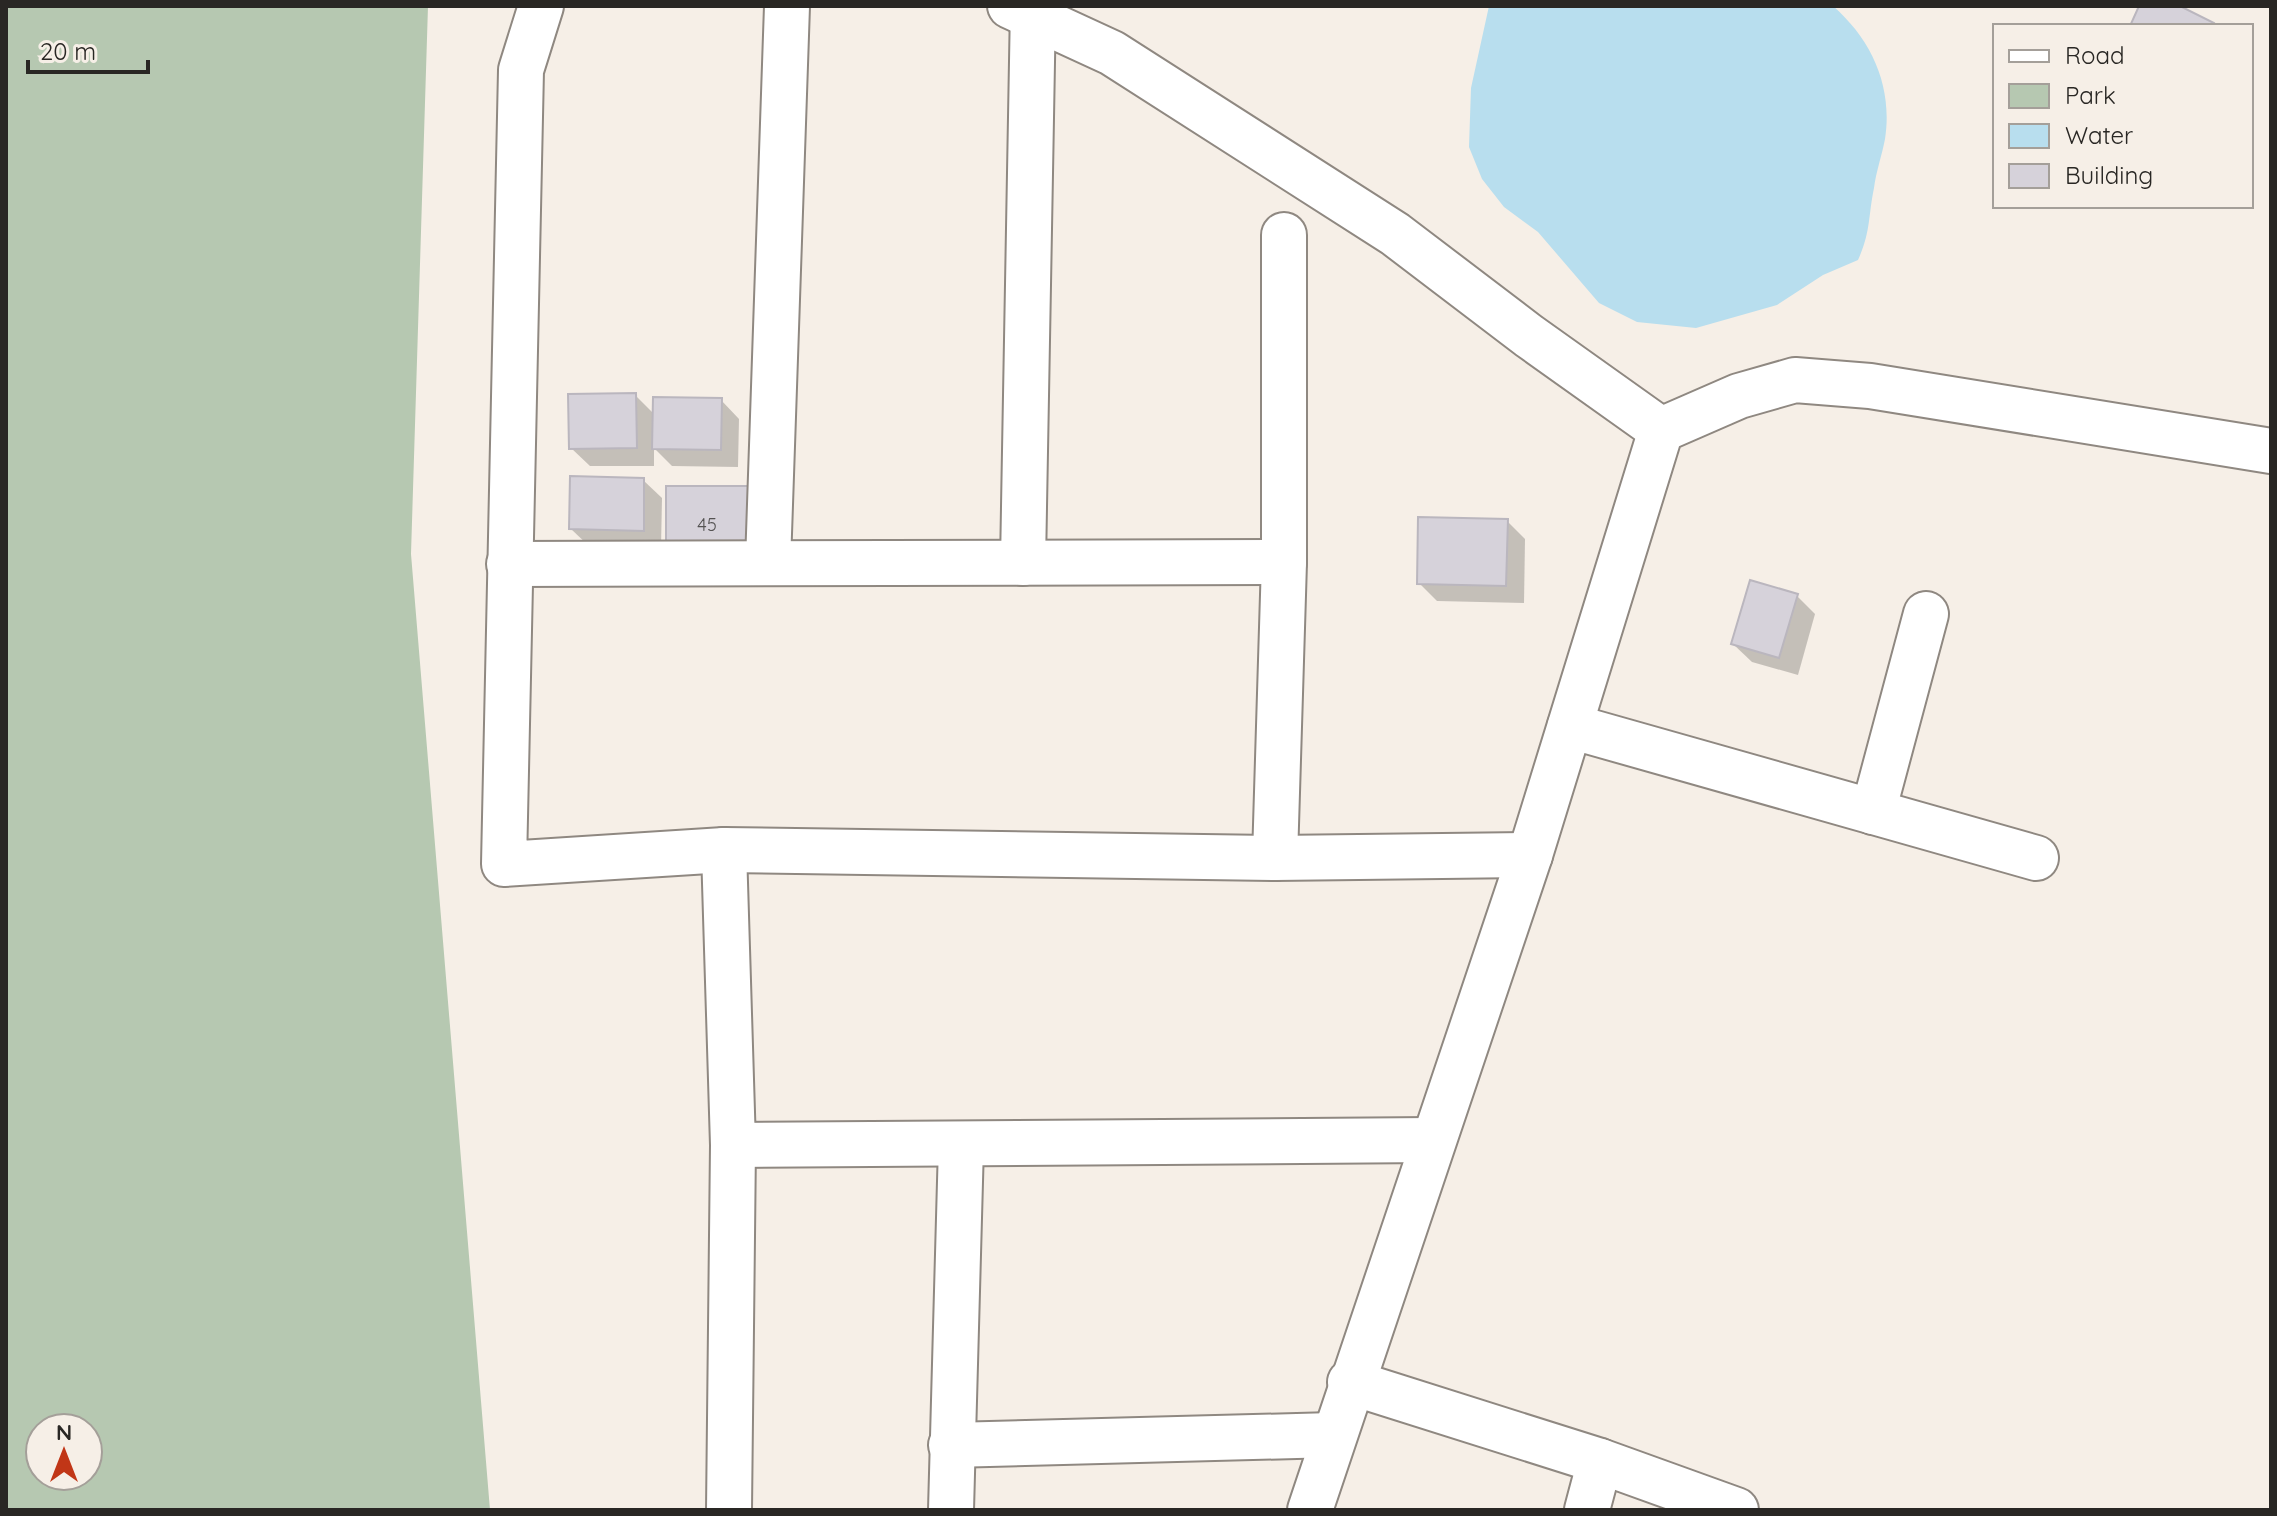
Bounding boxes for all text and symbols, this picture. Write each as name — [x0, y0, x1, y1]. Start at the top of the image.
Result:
scale bar — [28, 24, 148, 74]
legend — [1993, 24, 2253, 208]
text: 20 m — [40, 36, 96, 66]
text: Road — [2065, 40, 2125, 70]
text: Park — [2065, 80, 2116, 110]
text: Water — [2065, 120, 2133, 150]
text: Building — [2065, 160, 2153, 190]
house number: 45 — [697, 513, 717, 536]
north arrow — [24, 1412, 104, 1492]
text: N — [56, 1418, 72, 1446]

